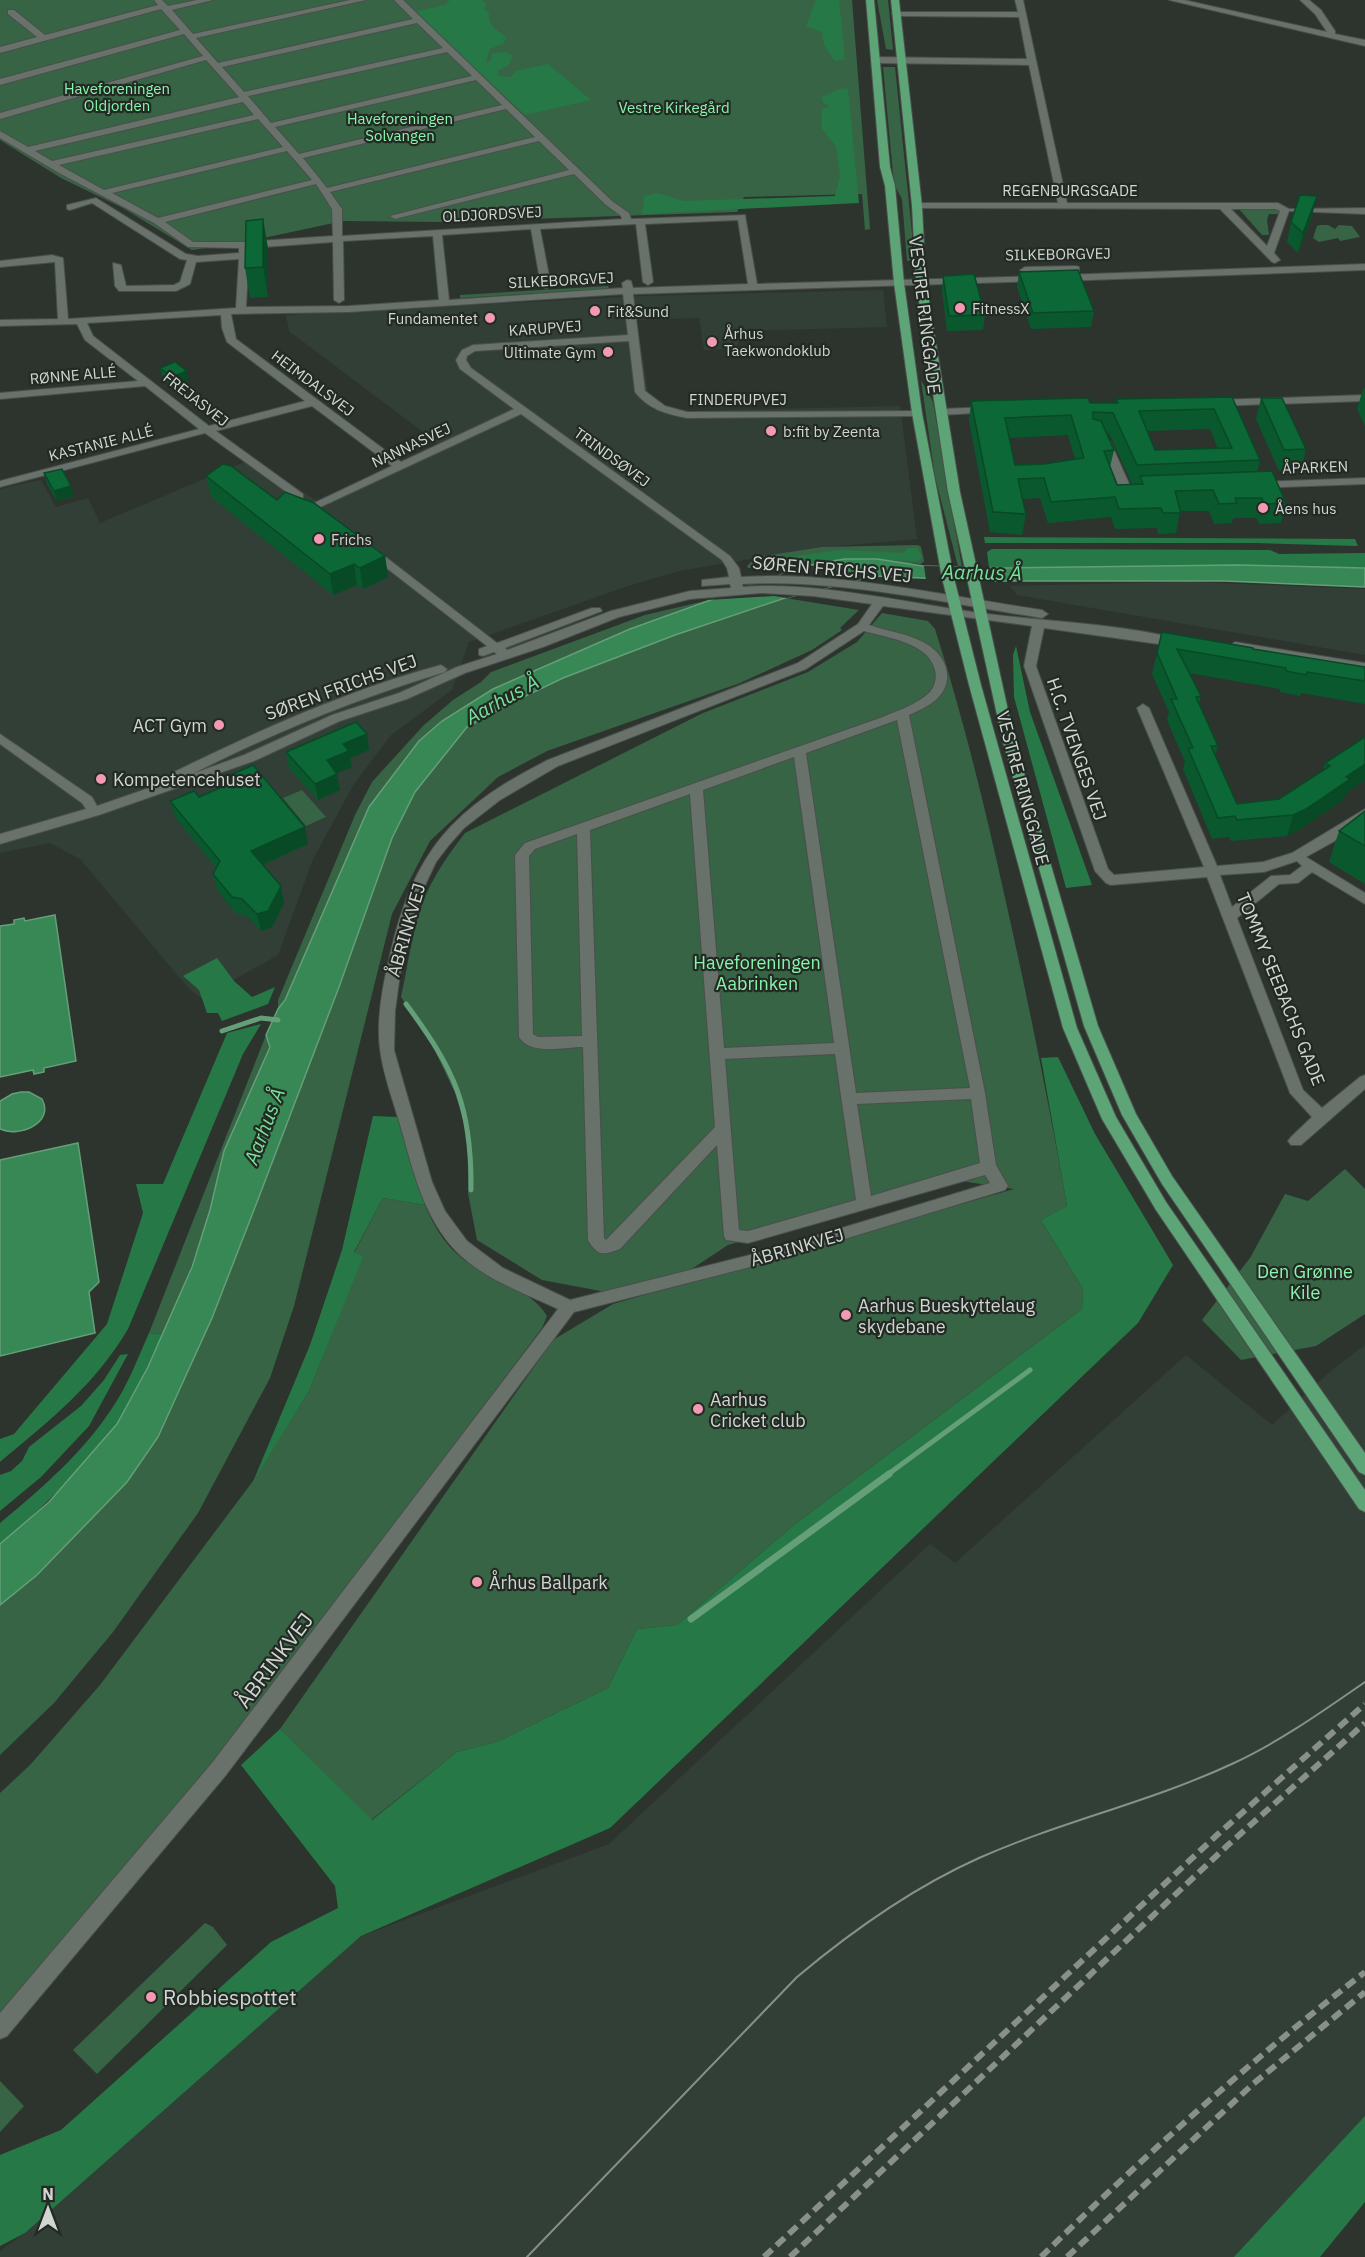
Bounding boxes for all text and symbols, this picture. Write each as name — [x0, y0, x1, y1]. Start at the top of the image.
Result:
park label: Haveforeningen Oldjorden — [64, 79, 170, 115]
park label: Vestre Kirkegård — [618, 98, 730, 117]
park label: Haveforeningen Solvangen — [347, 109, 453, 145]
street label: REGENBURGSGADE — [1002, 181, 1138, 200]
street label: OLDJORDSVEJ — [442, 202, 542, 226]
street label: VESTRE RINGGADE — [904, 235, 946, 395]
street label: SILKEBORGVEJ — [1005, 244, 1111, 264]
street label: SILKEBORGVEJ — [508, 268, 614, 292]
place label: FitnessX — [972, 299, 1030, 318]
marker: FitnessX — [953, 301, 967, 315]
place label: Fit&Sund — [607, 302, 669, 321]
marker: Fit&Sund — [588, 304, 602, 318]
place label: Fundamentet — [388, 309, 478, 328]
marker: Fundamentet — [483, 311, 497, 325]
street label: KARUPVEJ — [508, 316, 582, 340]
place label: Århus Taekwondoklub — [724, 324, 830, 360]
marker: Århus Taekwondoklub — [705, 335, 719, 349]
place label: Ultimate Gym — [504, 343, 596, 362]
marker: Ultimate Gym — [601, 345, 615, 359]
street label: HEIMDALSVEJ — [268, 346, 358, 420]
street label: RØNNE ALLÉ — [29, 362, 117, 388]
street label: FREJASVEJ — [160, 368, 232, 430]
street label: FINDERUPVEJ — [689, 390, 787, 409]
street label: NANNASVEJ — [368, 418, 454, 472]
street label: KASTANIE ALLÉ — [47, 421, 155, 465]
place label: b:fit by Zeenta — [783, 422, 880, 441]
street label: TRINDSØVEJ — [570, 423, 654, 491]
marker: b:fit by Zeenta — [764, 424, 778, 438]
street label: ÅPARKEN — [1282, 456, 1348, 478]
place label: Åens hus — [1275, 499, 1337, 518]
marker: Åens hus — [1256, 501, 1270, 515]
place label: Frichs — [331, 530, 372, 549]
marker: Frichs — [312, 532, 326, 546]
street label: SØREN FRICHS VEJ — [751, 551, 913, 587]
water label: Aarhus Å — [941, 558, 1022, 586]
street label: SØREN FRICHS VEJ — [262, 649, 420, 725]
water label: Aarhus Å — [460, 668, 544, 731]
street label: H.C. TVENGES VEJ — [1042, 674, 1112, 824]
street label: VESTRE RINGGADE — [991, 708, 1055, 868]
place label: ACT Gym — [133, 714, 207, 737]
marker: ACT Gym — [212, 718, 226, 732]
place label: Kompetencehuset — [113, 768, 261, 791]
marker: Kompetencehuset — [94, 772, 108, 786]
street label: ÅBRINKVEJ — [381, 880, 430, 979]
street label: TOMMY SEEBACHS GADE — [1232, 889, 1330, 1089]
park label: Haveforeningen Aabrinken — [693, 951, 821, 995]
water label: Aarhus Å — [237, 1084, 291, 1169]
street label: ÅBRINKVEJ — [747, 1222, 846, 1271]
park label: Den Grønne Kile — [1257, 1260, 1353, 1304]
place label: Aarhus Bueskyttelaug skydebane — [858, 1294, 1035, 1338]
marker: Aarhus Bueskyttelaug skydebane — [839, 1308, 853, 1322]
place label: Aarhus Cricket club — [710, 1388, 806, 1432]
marker: Aarhus Cricket club — [691, 1402, 705, 1416]
place label: Århus Ballpark — [489, 1570, 608, 1594]
marker: Århus Ballpark — [470, 1575, 484, 1589]
street label: ÅBRINKVEJ — [229, 1607, 319, 1713]
place label: Robbiespottet — [163, 1983, 297, 2011]
marker: Robbiespottet — [144, 1990, 158, 2004]
north arrow — [18, 2179, 78, 2239]
text: N — [42, 2184, 54, 2204]

